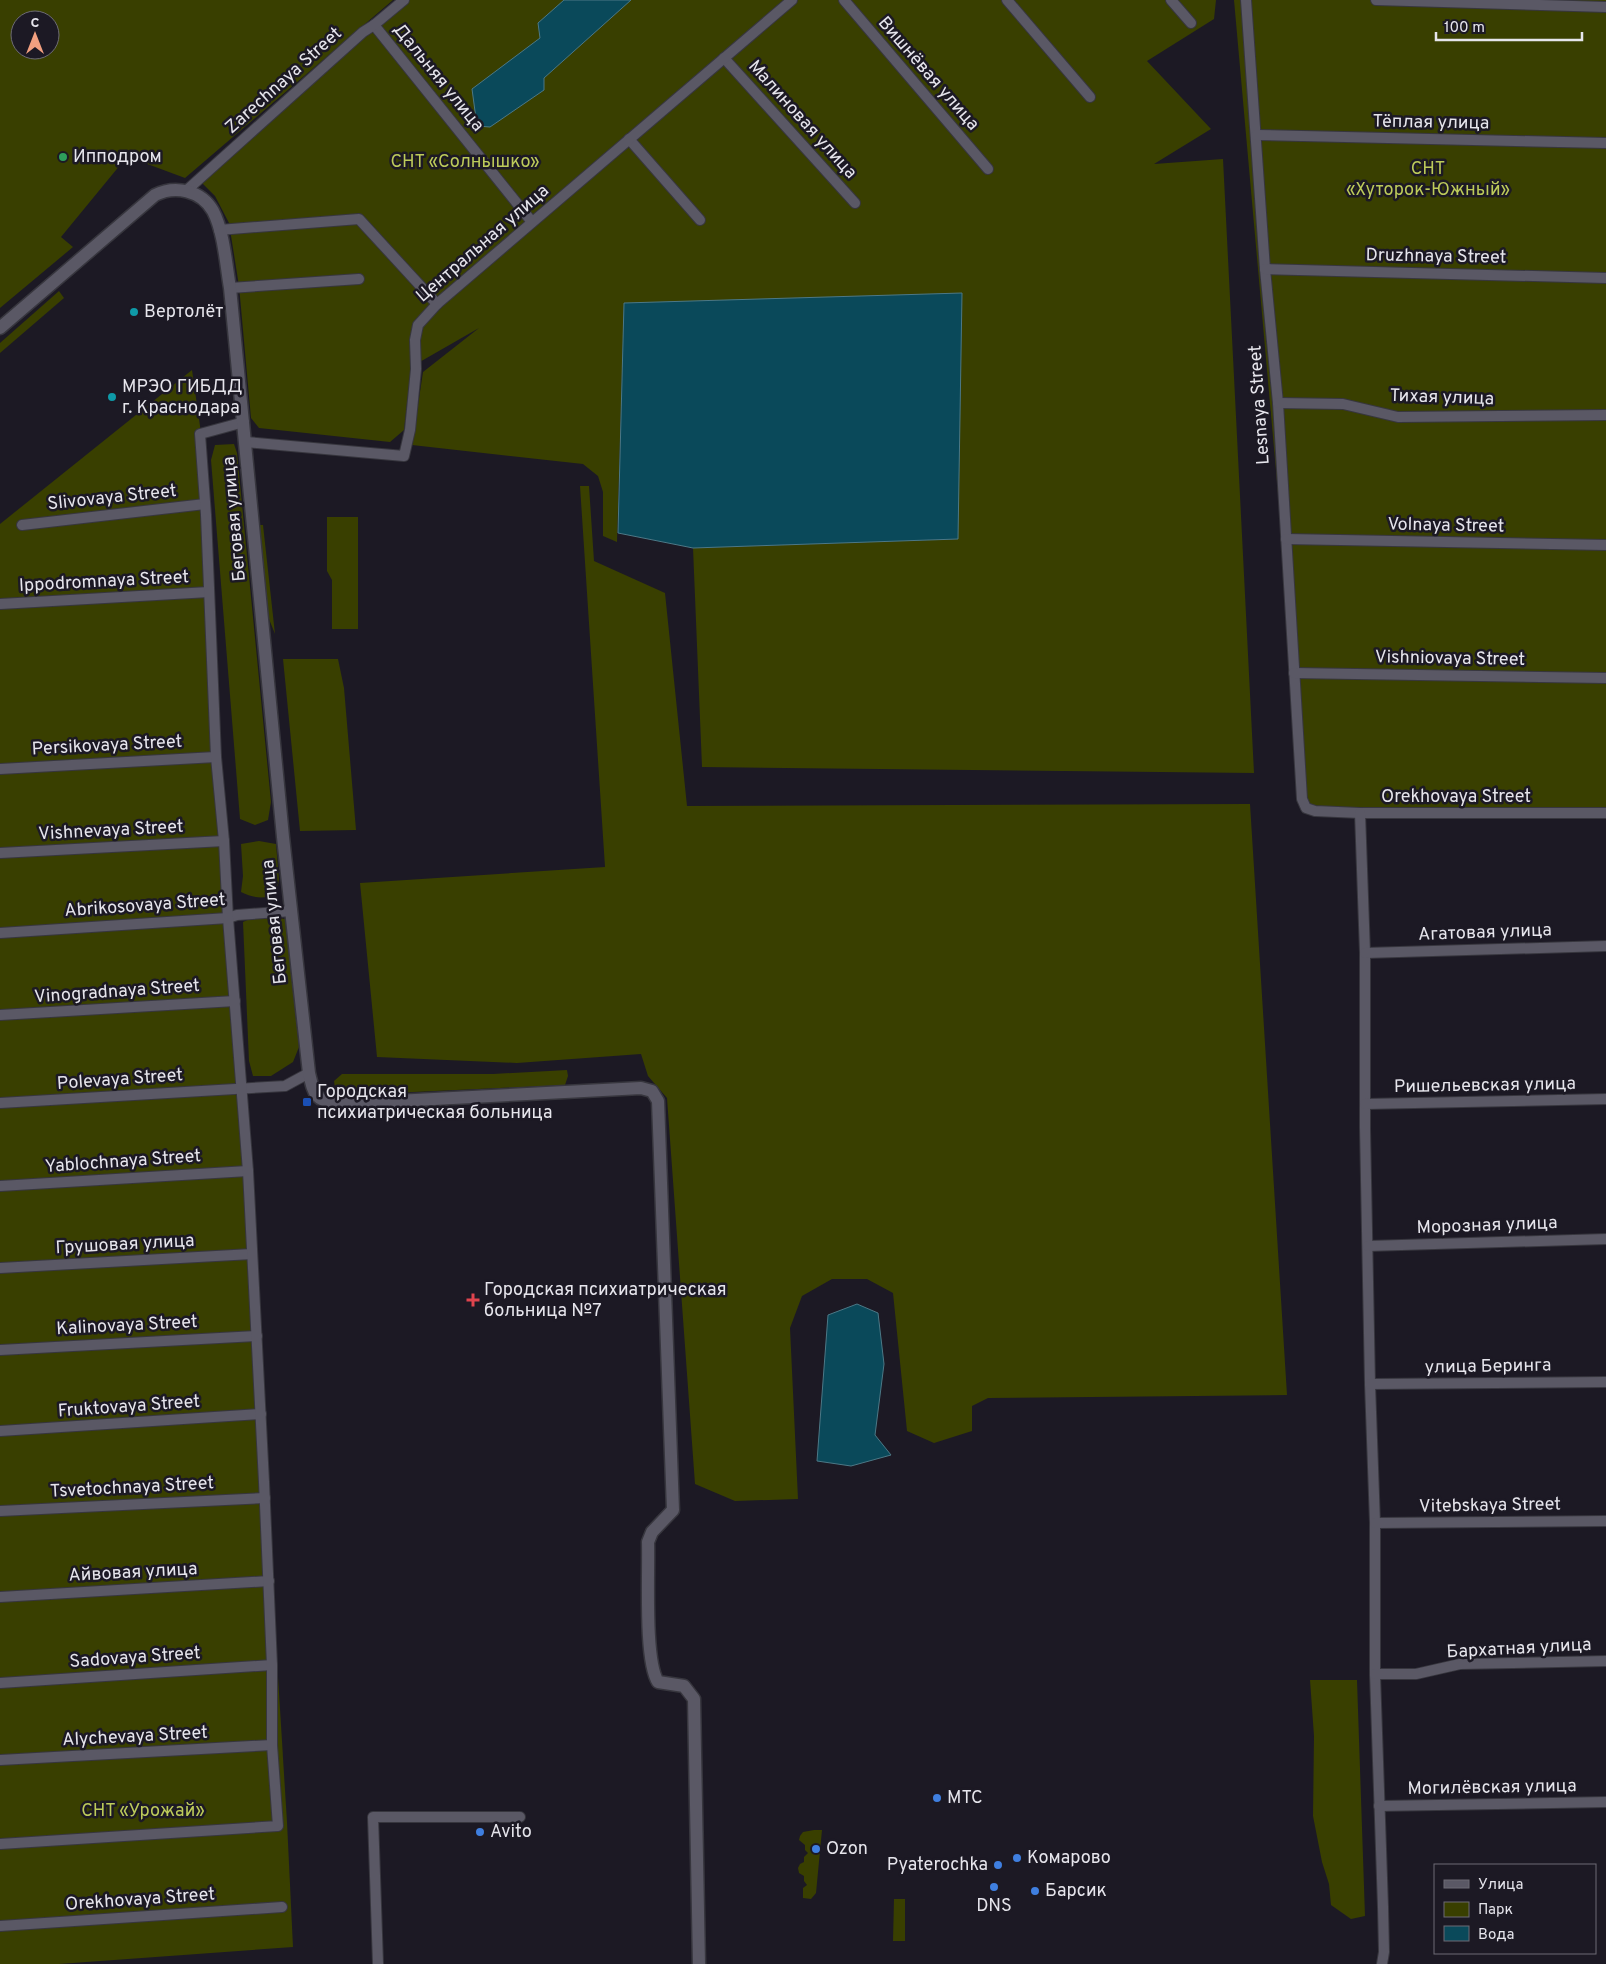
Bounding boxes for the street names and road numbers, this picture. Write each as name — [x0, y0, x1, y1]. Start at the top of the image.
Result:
street label: Вишнёвая улица — [872, 12, 984, 136]
street label: Дальняя улица — [387, 19, 489, 137]
street label: Zarechnaya Street — [221, 22, 347, 140]
street label: Малиновая улица — [743, 56, 861, 184]
street label: Тёплая улица — [1372, 110, 1490, 136]
street label: Центральная улица — [412, 180, 554, 308]
street label: Druzhnaya Street — [1365, 244, 1507, 270]
street label: Lesnaya Street — [1244, 344, 1276, 466]
street label: Тихая улица — [1389, 385, 1495, 411]
street label: Беговая улица — [218, 456, 252, 582]
street label: Slivovaya Street — [46, 480, 178, 516]
street label: Volnaya Street — [1387, 513, 1505, 539]
street label: Ippodromnaya Street — [18, 566, 190, 598]
street label: Vishniovaya Street — [1375, 646, 1525, 672]
street label: Persikovaya Street — [31, 731, 183, 761]
street label: Orekhovaya Street — [1381, 786, 1531, 809]
street label: Vishnevaya Street — [38, 816, 184, 846]
street label: Беговая улица — [257, 858, 293, 986]
street label: Abrikosovaya Street — [64, 889, 226, 923]
street label: Агатовая улица — [1418, 919, 1552, 947]
street label: Vinogradnaya Street — [33, 975, 201, 1009]
street label: Polevaya Street — [56, 1064, 184, 1096]
street label: Ришельевская улица — [1394, 1073, 1576, 1099]
street label: Yablochnaya Street — [44, 1145, 202, 1179]
street label: Морозная улица — [1416, 1212, 1558, 1240]
street label: Грушовая улица — [55, 1230, 195, 1260]
street label: Kalinovaya Street — [56, 1311, 198, 1341]
street label: улица Беринга — [1425, 1354, 1551, 1380]
street label: Fruktovaya Street — [57, 1391, 201, 1423]
street label: Tsvetochnaya Street — [49, 1472, 215, 1504]
street label: Vitebskaya Street — [1419, 1493, 1561, 1519]
street label: Айвовая улица — [68, 1558, 198, 1588]
street label: Бархатная улица — [1446, 1634, 1592, 1664]
street label: Sadovaya Street — [69, 1642, 201, 1674]
street label: Alychevaya Street — [62, 1722, 208, 1752]
street label: Могилёвская улица — [1407, 1775, 1577, 1801]
street label: Orekhovaya Street — [64, 1883, 216, 1917]

